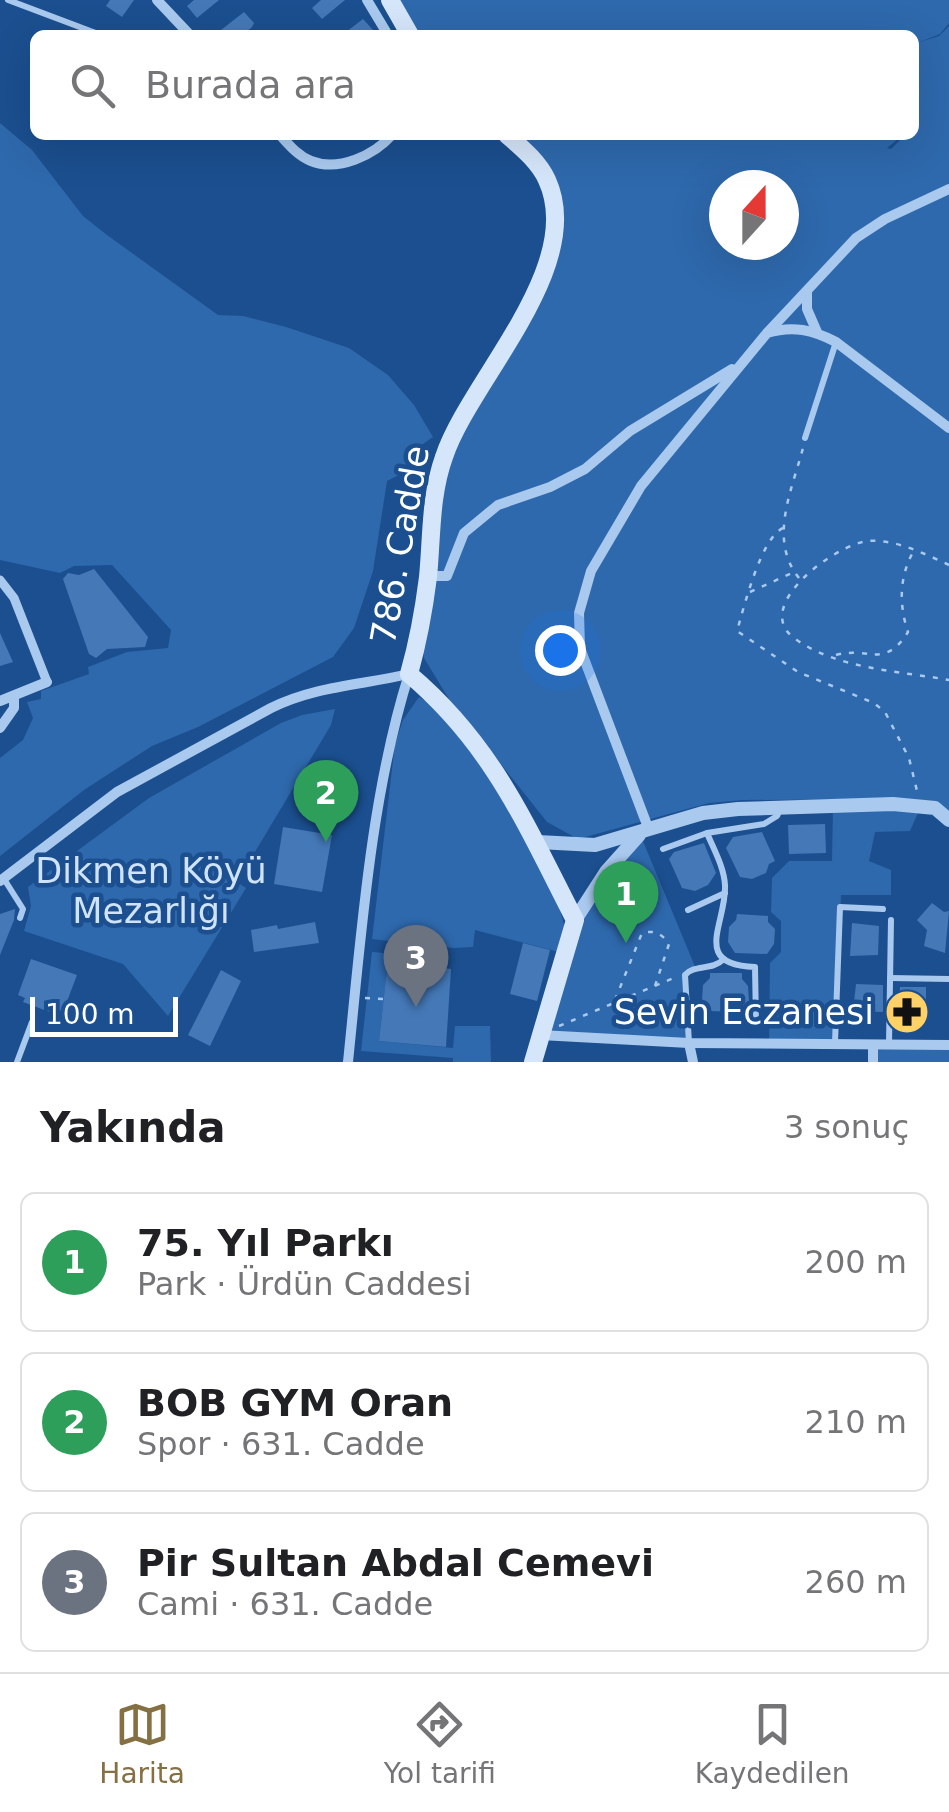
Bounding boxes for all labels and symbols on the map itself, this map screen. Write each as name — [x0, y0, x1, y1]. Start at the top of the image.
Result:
north arrow — [709, 170, 799, 260]
street label: 786. Cadde — [363, 443, 437, 647]
your location — [535, 625, 586, 676]
pin: 2 — [294, 760, 358, 842]
park label: Dikmen Köyü Mezarlığı — [35, 851, 267, 931]
pin: 1 — [594, 860, 658, 943]
pin: 3 — [384, 924, 448, 1007]
pharmacy icon: Sevin Eczanesi — [884, 989, 930, 1035]
scale bar — [30, 992, 178, 1036]
place label: Sevin Eczanesi — [614, 992, 874, 1032]

